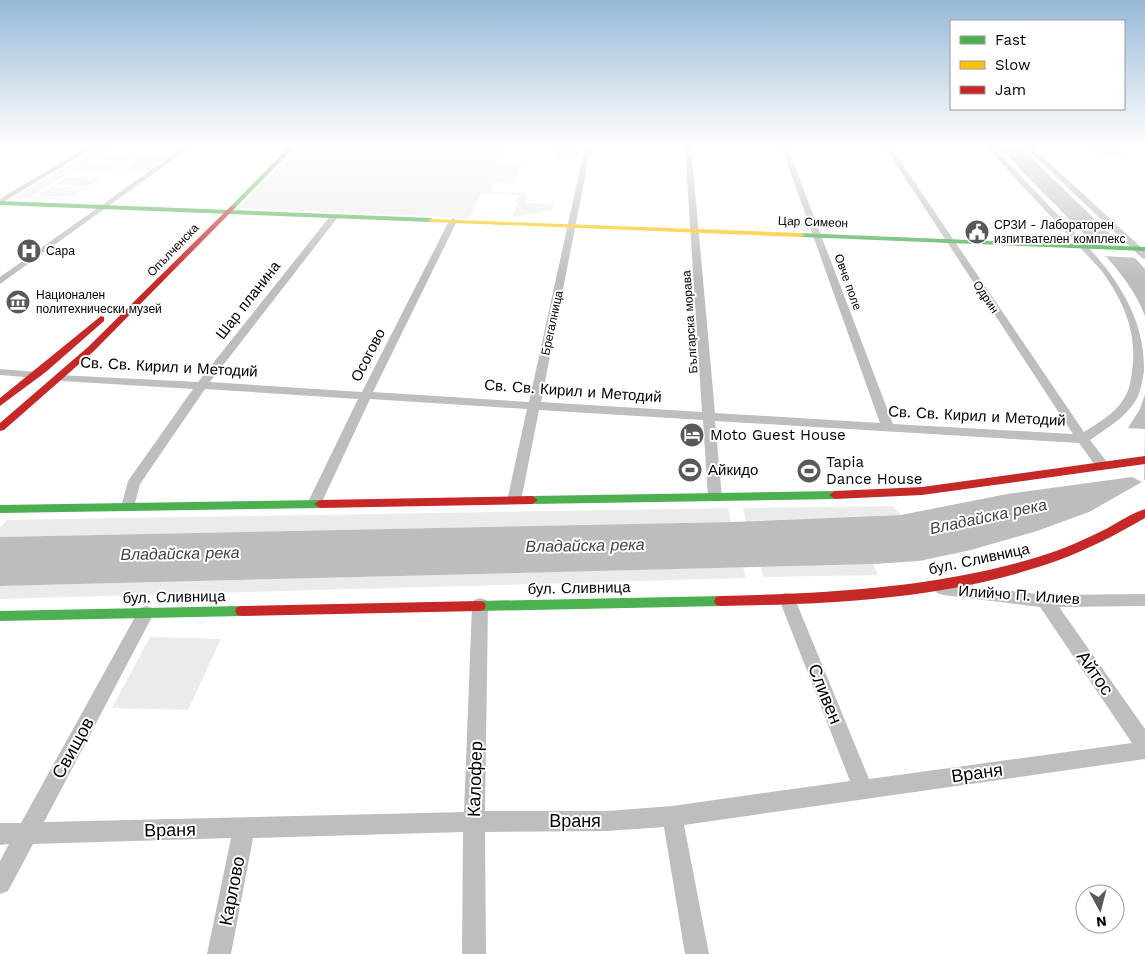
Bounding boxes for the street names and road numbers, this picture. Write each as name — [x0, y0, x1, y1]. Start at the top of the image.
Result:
street label: Цар Симеон — [778, 214, 848, 230]
street label: Опълченска — [144, 221, 202, 279]
street label: Овче поле — [831, 252, 865, 312]
street label: Шар планина — [212, 257, 284, 343]
street label: Българска морава — [679, 270, 701, 374]
street label: Одрин — [970, 278, 1002, 316]
street label: Брегалница — [538, 289, 566, 357]
street label: Осогово — [347, 325, 389, 385]
street label: Св. Св. Кирил и Методий — [80, 353, 258, 381]
street label: Св. Св. Кирил и Методий — [484, 376, 662, 406]
street label: Св. Св. Кирил и Методий — [888, 402, 1066, 430]
street label: бул. Сливница — [927, 539, 1032, 578]
street label: бул. Сливница — [527, 578, 631, 598]
street label: Илийчо П. Илиев — [958, 582, 1080, 608]
street label: бул. Сливница — [122, 587, 226, 607]
street label: Айтос — [1073, 647, 1118, 699]
street label: Сливен — [804, 661, 847, 727]
street label: Свищов — [47, 713, 98, 782]
street label: Калофер — [463, 741, 486, 817]
street label: Враня — [950, 759, 1004, 787]
street label: Враня — [549, 810, 601, 831]
street label: Враня — [144, 819, 196, 840]
street label: Карлово — [215, 855, 248, 927]

